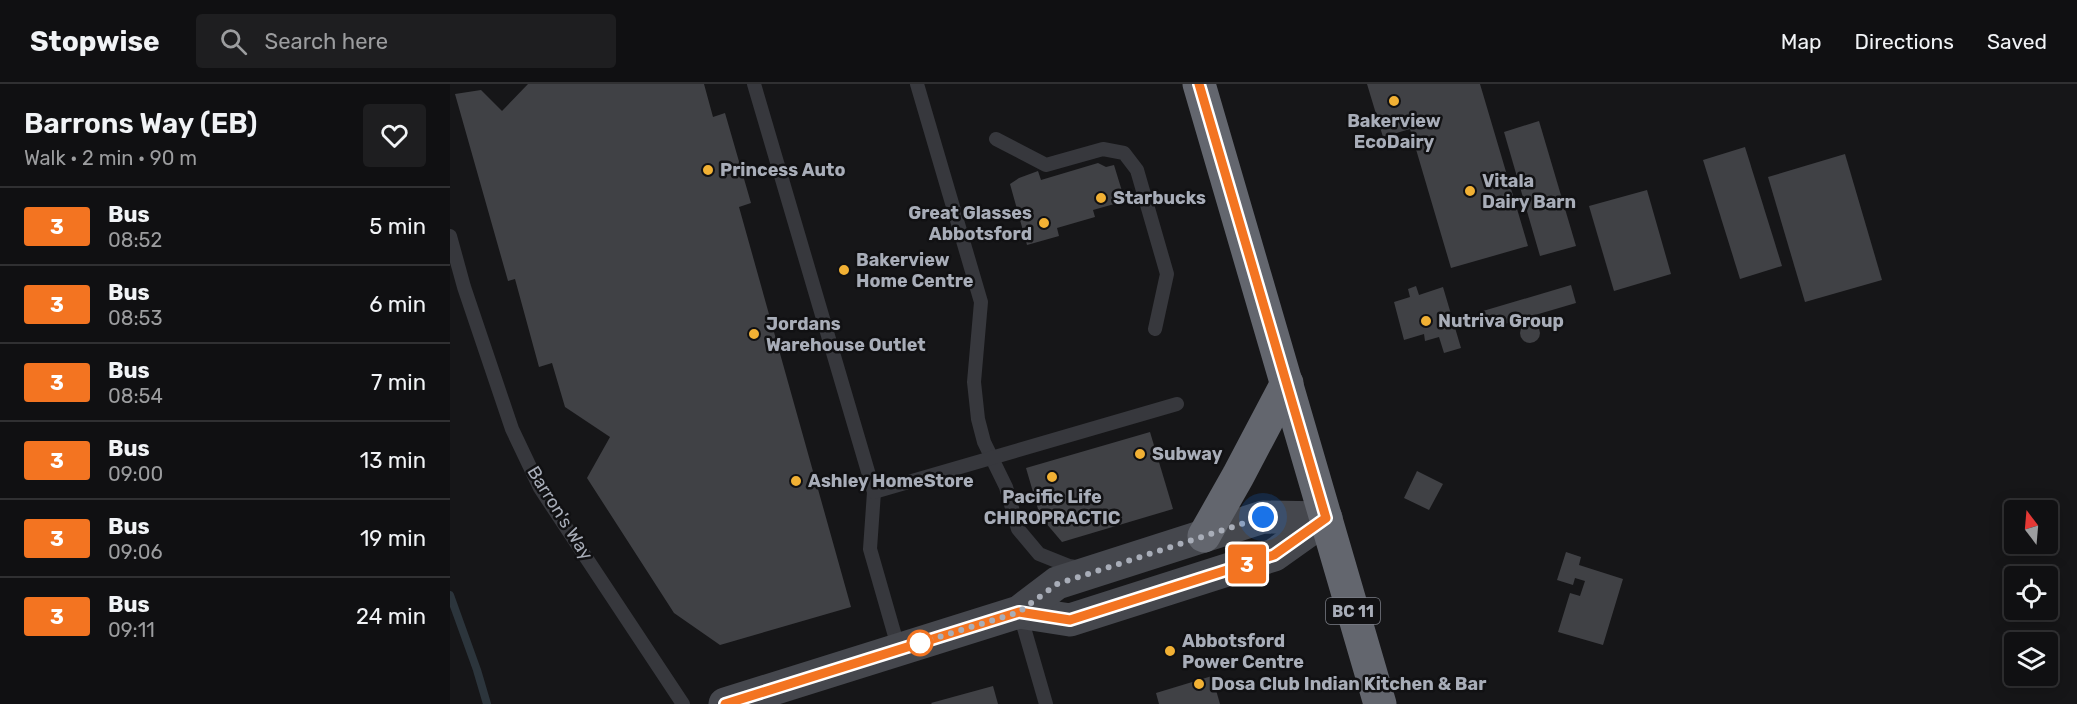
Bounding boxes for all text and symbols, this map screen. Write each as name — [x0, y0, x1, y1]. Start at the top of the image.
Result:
search box — [196, 14, 616, 68]
text: Stopwise — [30, 25, 160, 58]
icon: search — [217, 25, 250, 58]
text: Search here — [265, 28, 388, 55]
text: Map — [1781, 29, 1822, 54]
text: Directions — [1855, 29, 1954, 54]
text: Saved — [1987, 29, 2047, 54]
marker: Bakerview EcoDairy — [1387, 94, 1401, 108]
button: heart — [363, 104, 426, 167]
text: Barrons Way (EB) — [24, 107, 258, 140]
place label: Bakerview EcoDairy — [1347, 110, 1441, 153]
text: Walk · 2 min · 90 m — [24, 146, 197, 170]
place label: Princess Auto — [720, 159, 845, 181]
marker: Princess Auto — [701, 163, 715, 177]
place label: Vitala Dairy Barn — [1482, 170, 1576, 213]
marker: Vitala Dairy Barn — [1463, 184, 1477, 198]
place label: Starbucks — [1113, 187, 1206, 209]
marker: Starbucks — [1094, 191, 1108, 205]
text: Bus — [108, 201, 150, 228]
place label: Great Glasses Abbotsford — [908, 202, 1032, 245]
text: 5 min — [369, 213, 426, 240]
text: 3 — [50, 214, 64, 239]
marker: Great Glasses Abbotsford — [1037, 216, 1051, 230]
text: 08:52 — [108, 228, 162, 252]
place label: Bakerview Home Centre — [856, 249, 974, 292]
marker: Bakerview Home Centre — [837, 263, 851, 277]
text: Bus — [108, 279, 150, 306]
text: 6 min — [369, 291, 426, 318]
text: 3 — [50, 292, 64, 317]
text: 08:53 — [108, 306, 162, 330]
place label: Nutriva Group — [1438, 310, 1564, 332]
place label: Jordans Warehouse Outlet — [766, 313, 926, 356]
marker: Nutriva Group — [1419, 314, 1433, 328]
marker: Jordans Warehouse Outlet — [747, 327, 761, 341]
text: Bus — [108, 357, 150, 384]
text: 7 min — [371, 369, 426, 396]
text: 3 — [50, 370, 64, 395]
text: 08:54 — [108, 384, 163, 408]
text: Bus — [108, 435, 150, 462]
place label: Subway — [1152, 443, 1223, 465]
text: 13 min — [360, 447, 426, 474]
marker: Subway — [1133, 447, 1147, 461]
text: 3 — [50, 448, 64, 473]
text: 09:00 — [108, 462, 163, 486]
street label: Barron's Way — [522, 462, 598, 564]
place label: Ashley HomeStore — [808, 470, 974, 492]
marker: Pacific Life CHIROPRACTIC — [1045, 470, 1059, 484]
marker: Ashley HomeStore — [789, 474, 803, 488]
place label: Pacific Life CHIROPRACTIC — [984, 486, 1121, 529]
north arrow — [2004, 500, 2058, 554]
map controls — [2004, 500, 2058, 686]
your location — [1248, 502, 1278, 532]
text: Bus — [108, 513, 150, 540]
text: 19 min — [360, 525, 426, 552]
text: 3 — [50, 526, 64, 551]
text: 09:06 — [108, 540, 162, 564]
line badge: 3 — [1228, 544, 1266, 584]
text: 3 — [1240, 552, 1254, 577]
button: locate — [2004, 566, 2058, 620]
text: Bus — [108, 591, 150, 618]
road number: BC 11 — [1326, 598, 1380, 624]
text: 24 min — [356, 603, 426, 630]
text: 3 — [50, 604, 64, 629]
text: 09:11 — [108, 618, 155, 642]
unlabelled marker — [907, 630, 933, 656]
place label: Abbotsford Power Centre — [1182, 630, 1304, 673]
button: layers — [2004, 632, 2058, 686]
marker: Abbotsford Power Centre — [1163, 644, 1177, 658]
place label: Dosa Club Indian Kitchen & Bar — [1211, 673, 1486, 695]
marker: Dosa Club Indian Kitchen & Bar — [1192, 677, 1206, 691]

